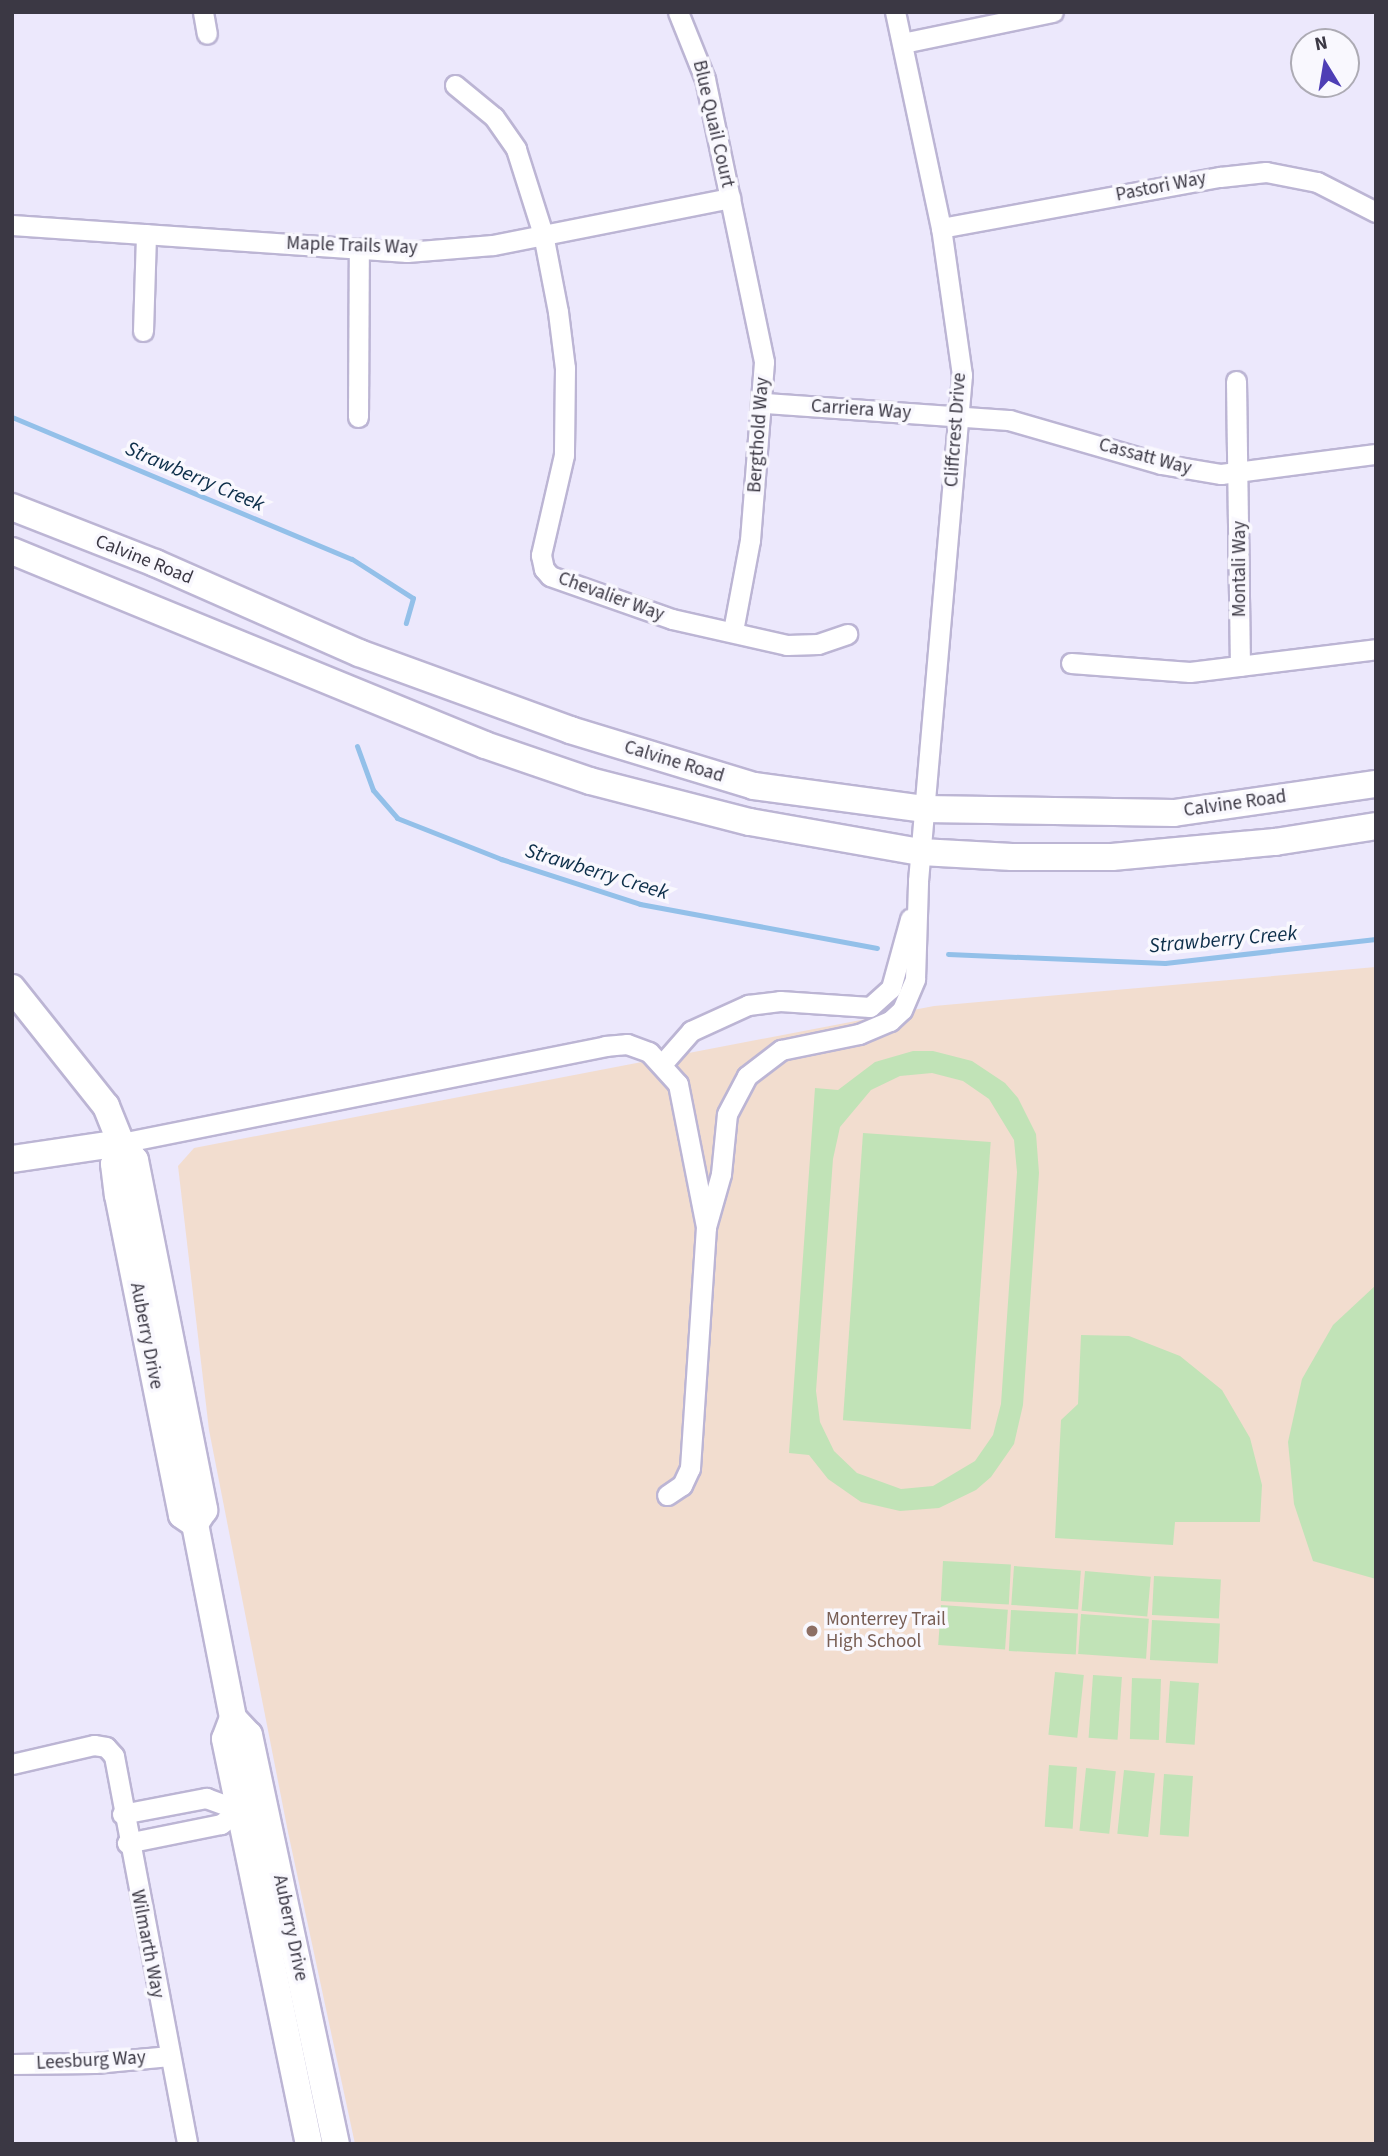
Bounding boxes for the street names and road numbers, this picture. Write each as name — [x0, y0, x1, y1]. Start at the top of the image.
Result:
street label: Blue Quail Court — [687, 58, 739, 190]
street label: Pastori Way — [1114, 167, 1208, 207]
street label: Maple Trails Way — [286, 232, 418, 260]
street label: Cliffcrest Drive — [941, 372, 971, 488]
street label: Bergthold Way — [744, 376, 774, 494]
street label: Carriera Way — [810, 395, 912, 425]
street label: Cassatt Way — [1096, 434, 1194, 480]
street label: Montali Way — [1229, 521, 1251, 617]
street label: Calvine Road — [92, 530, 196, 590]
street label: Chevalier Way — [555, 567, 667, 627]
street label: Calvine Road — [621, 736, 727, 788]
street label: Calvine Road — [1182, 786, 1288, 822]
street label: Auberry Drive — [125, 1281, 167, 1391]
street label: Auberry Drive — [268, 1873, 312, 1983]
street label: Wilmarth Way — [125, 1888, 169, 2000]
street label: Leesburg Way — [36, 2047, 146, 2075]

